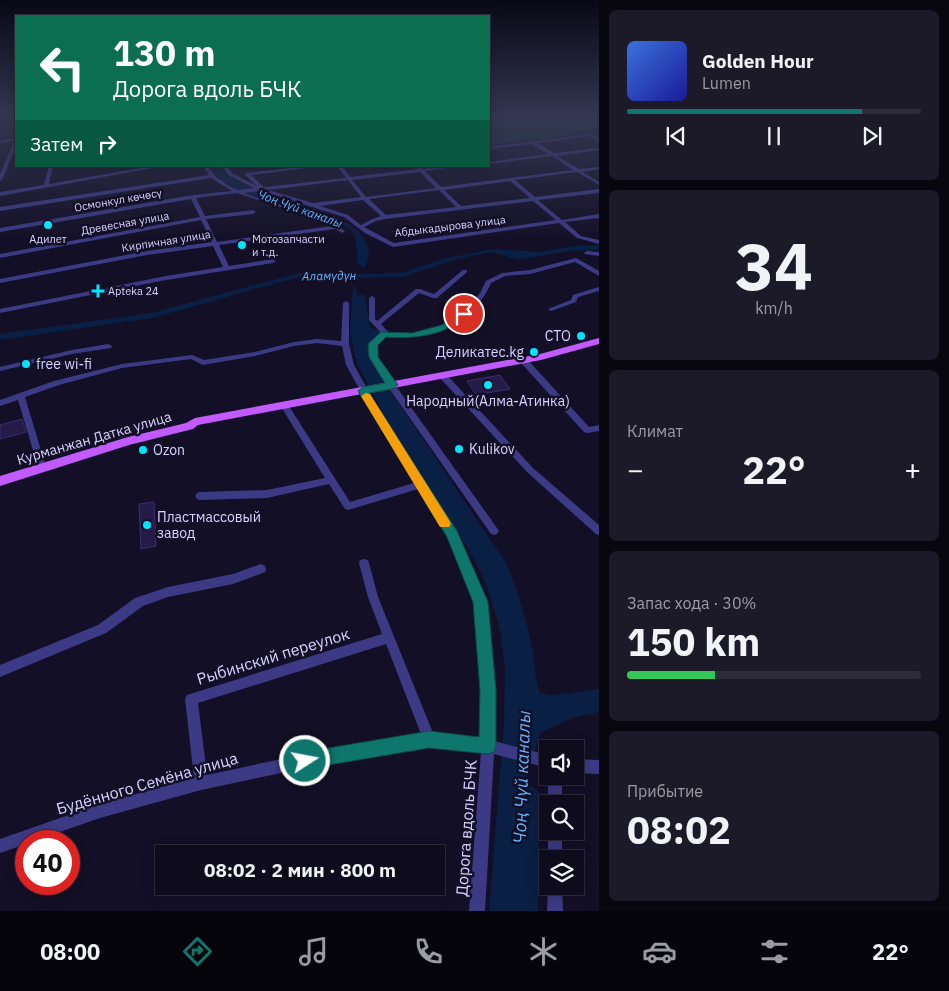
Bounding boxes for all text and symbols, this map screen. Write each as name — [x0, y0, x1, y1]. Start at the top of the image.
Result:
text: 130 m — [113, 30, 216, 76]
icon: left — [30, 35, 95, 100]
text: Golden Hour — [702, 49, 814, 73]
text: Lumen — [702, 73, 751, 93]
text: Дорога вдоль БЧК — [113, 74, 302, 103]
icon: previous — [662, 122, 690, 150]
icon: pause — [760, 122, 788, 150]
icon: next — [858, 122, 886, 150]
icon: right — [93, 130, 121, 158]
text: Затем — [30, 132, 83, 156]
street label: Осмонкул көчөсү — [73, 185, 164, 215]
water label: Чоң Чүй каналы — [256, 186, 344, 231]
street label: Древесная улица — [80, 208, 170, 238]
street label: Абдыкадырова улица — [394, 212, 507, 240]
marker: Адилет — [42, 219, 54, 231]
text: 34 — [735, 223, 813, 308]
street label: Кирпичная улица — [120, 227, 212, 255]
place label: Адилет — [29, 232, 67, 246]
place label: Мотозапчасти и т.д. — [252, 232, 325, 259]
marker: Мотозапчасти и т.д. — [236, 239, 248, 251]
water label: Аламүдүн — [301, 268, 357, 283]
place label: Apteka 24 — [108, 284, 159, 298]
marker: Apteka 24 — [92, 285, 104, 297]
pin — [443, 293, 485, 335]
text: km/h — [755, 298, 793, 318]
icon: arrive — [450, 300, 478, 328]
place label: СТО — [545, 327, 571, 345]
marker: СТО — [575, 330, 587, 342]
place label: Деликатес.kg — [436, 343, 525, 361]
marker: Деликатес.kg — [528, 346, 540, 358]
place label: free wi-fi — [36, 355, 92, 373]
marker: free wi-fi — [20, 358, 32, 370]
marker: Народный(Алма-Атинка) — [482, 379, 494, 391]
place label: Народный(Алма-Атинка) — [406, 392, 570, 410]
street label: Курманжан Датка улица — [15, 407, 174, 469]
text: Климат — [627, 421, 683, 441]
place label: Kulikov — [469, 440, 515, 458]
place label: Ozon — [153, 441, 185, 459]
marker: Kulikov — [453, 443, 465, 455]
marker: Ozon — [137, 444, 149, 456]
text: 22° — [742, 445, 806, 494]
text: − — [627, 451, 644, 488]
text: + — [904, 451, 921, 488]
place label: Пластмассовый завод — [157, 508, 261, 542]
marker: Пластмассовый завод — [141, 519, 153, 531]
text: Запас хода · 30% — [627, 593, 756, 613]
text: 150 km — [627, 617, 760, 666]
street label: Рыбинский переулок — [194, 623, 352, 689]
water label: Чоң Чүй каналы — [508, 710, 535, 844]
position arrow — [278, 734, 330, 786]
map controls — [539, 740, 584, 895]
button: sound — [539, 740, 584, 785]
street label: Будённого Семёна улица — [54, 747, 241, 819]
street label: Дорога вдоль БЧК — [451, 759, 481, 897]
text: Прибытие — [627, 781, 703, 801]
button: search — [539, 795, 584, 840]
text: 08:02 — [627, 805, 731, 854]
speed limit sign: 40 — [15, 830, 80, 895]
button: layers — [539, 850, 584, 895]
text: 08:02 · 2 мин · 800 m — [204, 858, 396, 882]
icon: directions — [180, 934, 215, 969]
icon: music — [296, 934, 331, 969]
icon: phone — [411, 934, 446, 969]
icon: climate — [526, 934, 561, 969]
icon: car — [642, 934, 677, 969]
icon: filters — [757, 934, 792, 969]
text: 08:00 — [40, 937, 100, 966]
text: 22° — [872, 937, 909, 966]

